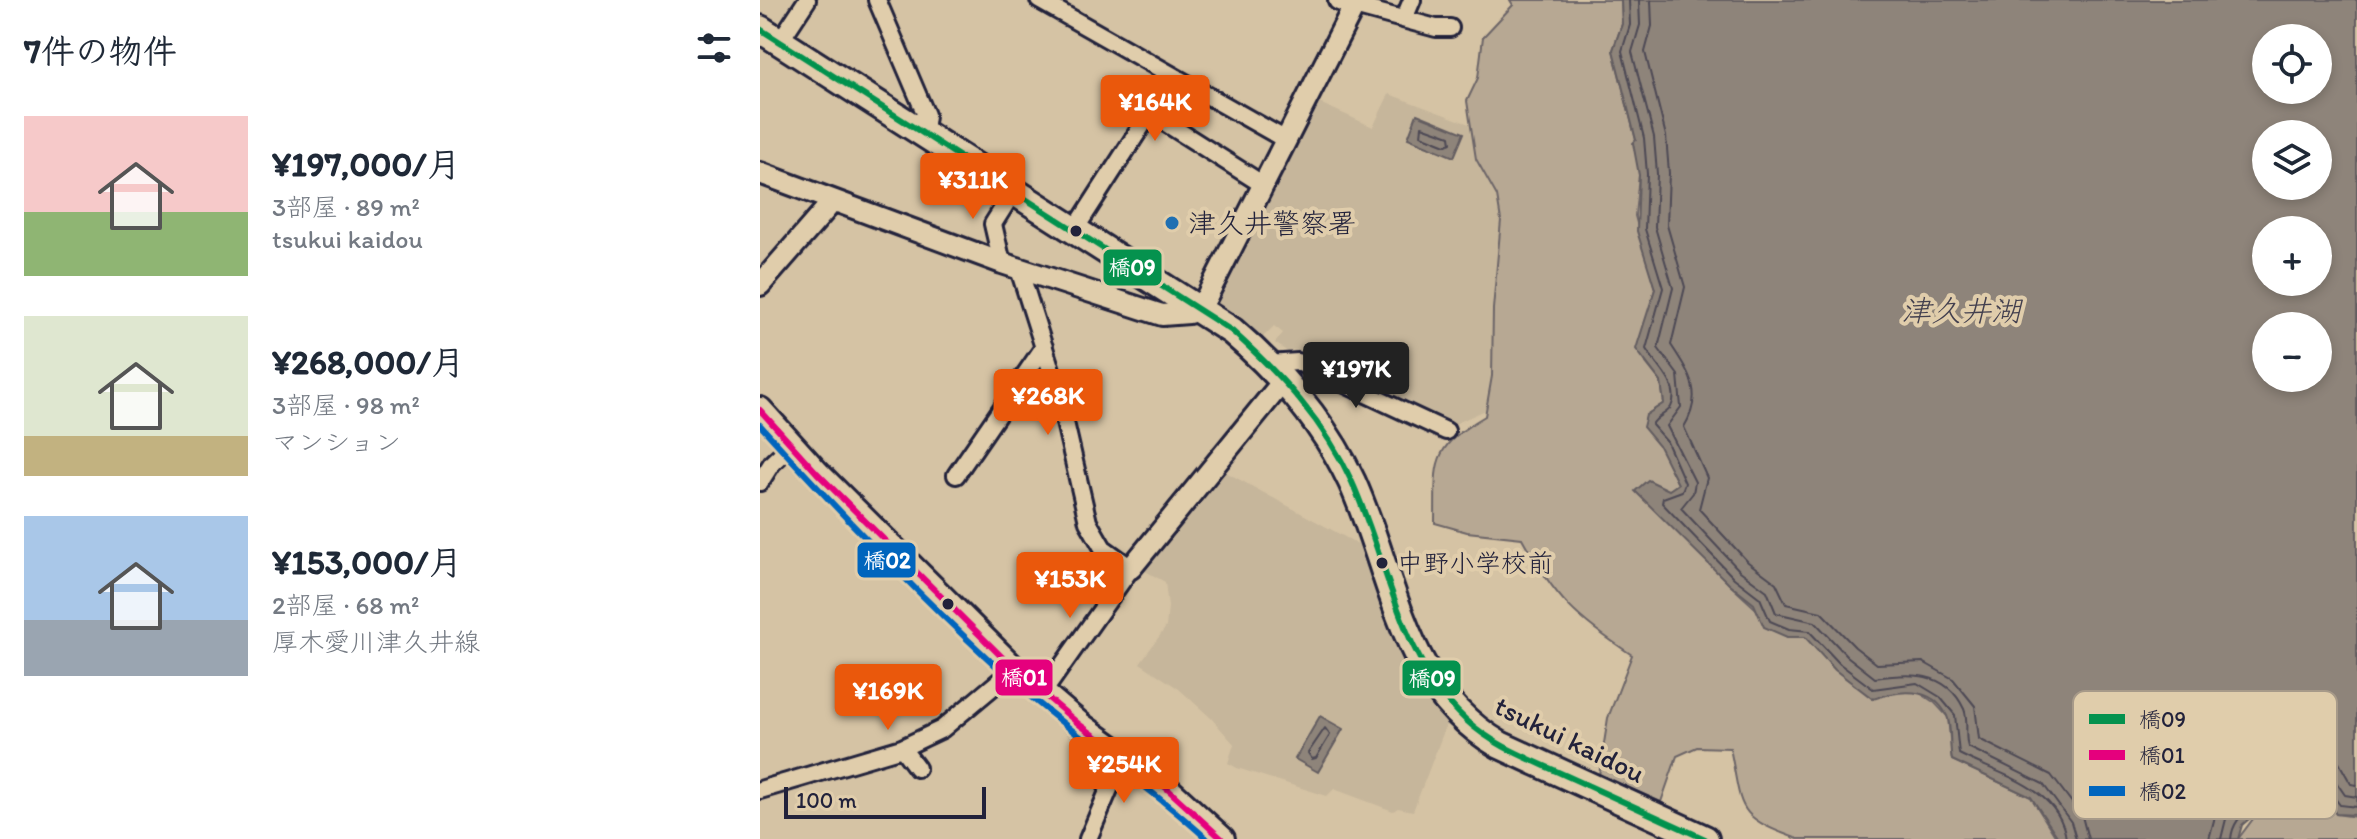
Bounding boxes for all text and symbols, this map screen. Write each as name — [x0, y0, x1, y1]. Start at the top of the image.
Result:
map controls — [2252, 24, 2332, 392]
button: locate — [2252, 24, 2332, 104]
icon: filters — [692, 26, 736, 70]
text: 7件の物件 — [24, 31, 177, 72]
pin: ¥164K — [1099, 75, 1211, 143]
text: ¥164K — [1119, 85, 1191, 117]
button: layers — [2252, 120, 2332, 200]
text: ¥197,000/月 — [272, 144, 461, 185]
icon: home — [88, 148, 184, 244]
pin: ¥311K — [917, 153, 1029, 221]
text: ¥311K — [938, 163, 1008, 195]
text: 3部屋 · 89 m² — [272, 191, 420, 223]
place label: 津久井警察署 — [1188, 206, 1356, 240]
marker: 津久井警察署 — [1163, 214, 1181, 232]
button: + — [2252, 216, 2332, 296]
text: tsukui kaidou — [272, 223, 423, 255]
unlabelled marker — [1068, 223, 1084, 239]
line badge: 橋09 — [1102, 248, 1163, 287]
text: 橋09 — [1108, 254, 1156, 281]
water label: 津久井湖 — [1901, 292, 2024, 329]
button: − — [2252, 312, 2332, 392]
text: ¥268,000/月 — [272, 342, 465, 383]
pin: ¥197K — [1300, 342, 1412, 410]
icon: home — [88, 348, 184, 444]
text: ¥197K — [1321, 352, 1391, 384]
pin: ¥268K — [992, 369, 1104, 437]
text: ¥268K — [1012, 379, 1084, 411]
text: 3部屋 · 98 m² — [272, 389, 420, 421]
text: マンション — [272, 426, 401, 458]
line badge: 橋02 — [856, 541, 917, 579]
text: ¥153,000/月 — [272, 542, 462, 583]
text: 橋02 — [863, 547, 911, 574]
place label: 中野小学校前 — [1397, 547, 1553, 579]
icon: home — [88, 548, 184, 644]
pin: ¥153K — [1014, 552, 1126, 620]
marker: 中野小学校前 — [1374, 555, 1390, 571]
text: ¥153K — [1034, 562, 1106, 594]
text: 2部屋 · 68 m² — [272, 589, 419, 621]
unlabelled marker — [940, 596, 956, 612]
text: 厚木愛川津久井線 — [272, 626, 480, 658]
line badge: 橋01 — [994, 658, 1054, 697]
line badge: 橋09 — [1401, 659, 1462, 697]
pin: ¥169K — [832, 664, 944, 732]
text: 橋01 — [1001, 664, 1048, 691]
text: 橋09 — [1408, 665, 1456, 692]
text: ¥169K — [853, 674, 923, 706]
street label: tsukui kaidou — [1489, 688, 1651, 790]
legend — [2073, 691, 2337, 819]
text: 橋09 — [2139, 706, 2186, 733]
pin: ¥254K — [1068, 737, 1180, 805]
text: 橋01 — [2139, 742, 2185, 769]
text: ¥254K — [1087, 747, 1161, 779]
text: 橋02 — [2139, 778, 2187, 805]
scale bar — [784, 783, 986, 819]
text: 100 m — [796, 787, 857, 814]

